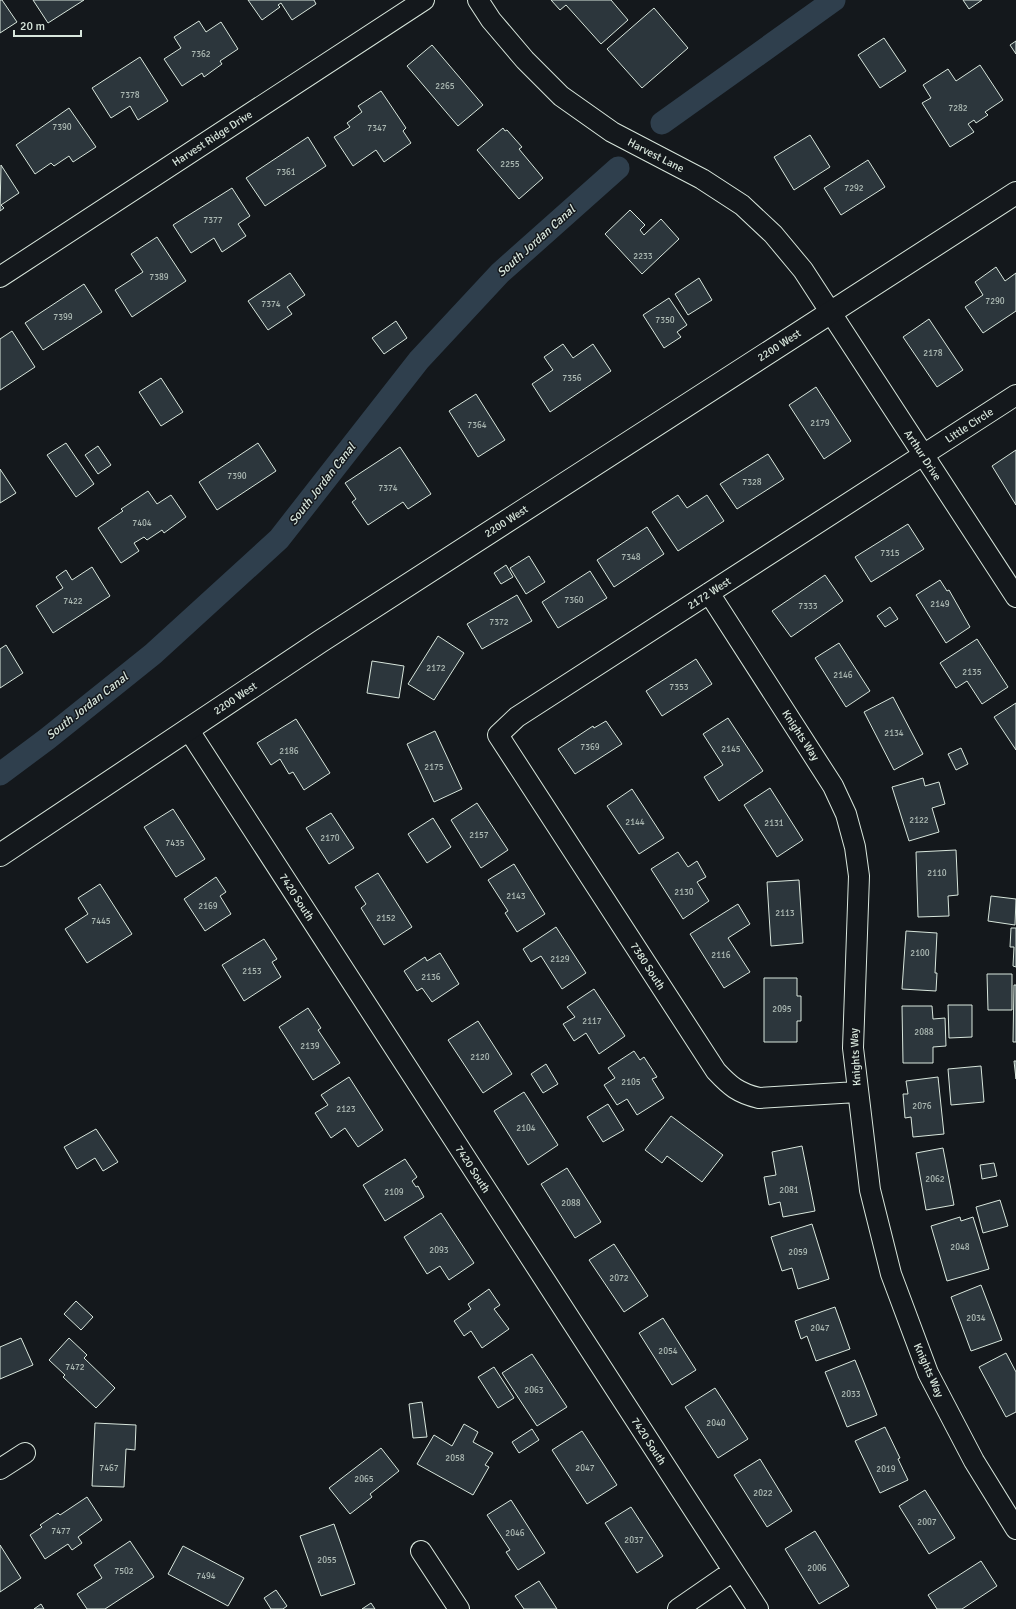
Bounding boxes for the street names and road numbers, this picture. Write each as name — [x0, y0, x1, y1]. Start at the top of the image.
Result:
street label: Harvest Ridge Drive — [170, 108, 255, 169]
street label: Harvest Lane — [625, 136, 686, 175]
street label: 2200 West — [755, 326, 804, 364]
street label: Little Circle — [943, 405, 996, 446]
street label: Arthur Drive — [901, 427, 944, 483]
street label: 2200 West — [482, 502, 531, 540]
street label: 2172 West — [685, 574, 734, 612]
street label: 2200 West — [211, 679, 259, 718]
street label: Knights Way — [779, 707, 822, 764]
street label: 7420 South — [276, 871, 317, 923]
street label: 7380 South — [627, 940, 668, 992]
street label: Knights Way — [847, 1027, 864, 1086]
street label: 7420 South — [452, 1143, 493, 1195]
street label: Knights Way — [911, 1341, 947, 1400]
street label: 7420 South — [628, 1415, 669, 1467]

